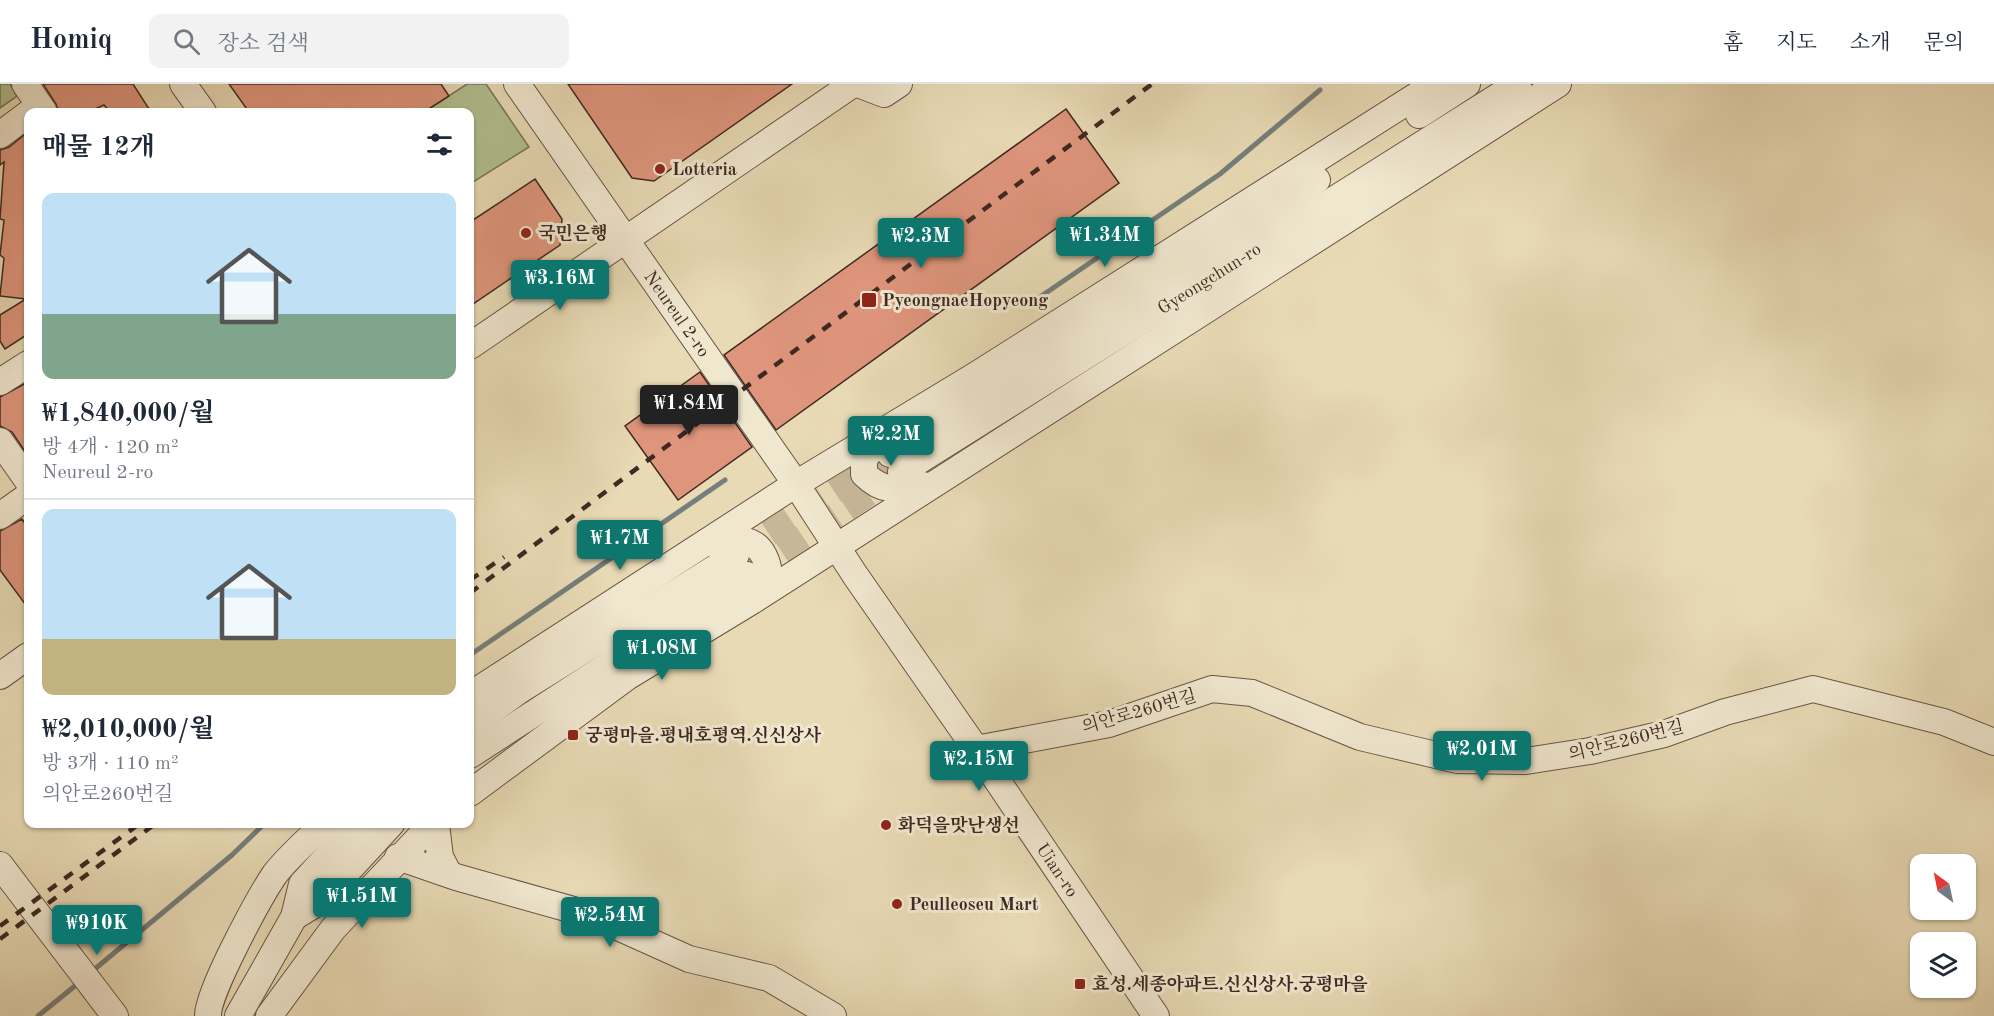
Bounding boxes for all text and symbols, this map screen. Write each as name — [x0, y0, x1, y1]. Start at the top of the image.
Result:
search box — [149, 14, 569, 68]
icon: search — [170, 25, 203, 58]
text: Homiq — [30, 27, 113, 55]
text: 장소 검색 — [218, 33, 309, 55]
text: 홈 — [1723, 33, 1743, 54]
text: 지도 — [1776, 33, 1817, 54]
text: 소개 — [1850, 33, 1890, 54]
text: 문의 — [1923, 33, 1964, 54]
icon: filters — [423, 128, 456, 161]
text: 매물 12개 — [42, 135, 155, 161]
place label: Lotteria — [672, 161, 737, 179]
marker: Lotteria — [653, 162, 667, 176]
pin: ₩1.34M — [1056, 217, 1154, 268]
pin: ₩2.3M — [879, 218, 963, 269]
place label: 국민은행 — [538, 223, 608, 243]
marker: 국민은행 — [519, 226, 533, 240]
text: ₩1.34M — [1070, 226, 1140, 246]
text: ₩2.3M — [892, 227, 950, 247]
icon: home — [195, 232, 303, 340]
street label: Gyeongchun-ro — [1155, 240, 1265, 318]
pin: ₩3.16M — [511, 260, 609, 311]
street label: Neureul 2-ro — [640, 268, 713, 361]
text: ₩3.16M — [525, 269, 595, 289]
marker: PyeongnaeHopyeong — [860, 291, 878, 309]
place label: PyeongnaeHopyeong — [882, 292, 1048, 310]
pin: ₩1.84M — [640, 385, 738, 436]
text: ₩1.84M — [654, 394, 724, 414]
text: ₩1,840,000/월 — [42, 401, 214, 427]
pin: ₩2.2M — [849, 416, 933, 467]
text: ₩2.2M — [862, 425, 920, 445]
text: 방 4개 · 120 m² — [42, 438, 179, 458]
text: Neureul 2-ro — [42, 463, 153, 483]
pin: ₩1.7M — [578, 520, 662, 571]
text: ₩1.7M — [591, 529, 649, 549]
icon: home — [195, 548, 303, 656]
pin: ₩1.08M — [613, 630, 711, 681]
text: ₩1.08M — [627, 639, 697, 659]
street label: 의안로260번길 — [1080, 686, 1199, 737]
text: ₩2,010,000/월 — [42, 717, 214, 743]
street label: 의안로260번길 — [1566, 717, 1686, 764]
place label: 궁평마을.평내호평역.신신상사 — [585, 725, 822, 745]
marker: 궁평마을.평내호평역.신신상사 — [566, 728, 580, 742]
pin: ₩2.01M — [1433, 731, 1531, 782]
text: ₩2.01M — [1447, 740, 1517, 760]
pin: ₩2.15M — [930, 741, 1028, 792]
text: ₩2.15M — [944, 750, 1014, 770]
text: 방 3개 · 110 m² — [42, 754, 179, 774]
text: 의안로260번길 — [42, 785, 173, 805]
place label: 화덕을맛난생선 — [898, 815, 1020, 835]
marker: 화덕을맛난생선 — [879, 818, 893, 832]
street label: Uian-ro — [1032, 840, 1081, 901]
north arrow — [1910, 854, 1976, 920]
map controls — [1910, 854, 1976, 998]
pin: ₩1.51M — [313, 878, 411, 929]
text: ₩1.51M — [327, 887, 397, 907]
place label: Peulleoseu Mart — [909, 896, 1039, 914]
pin: ₩2.54M — [561, 897, 659, 948]
marker: Peulleoseu Mart — [890, 897, 904, 911]
pin: ₩910K — [55, 905, 139, 956]
text: ₩2.54M — [575, 906, 645, 926]
text: ₩910K — [66, 914, 128, 934]
button: layers — [1910, 932, 1976, 998]
place label: 효성.세종아파트.신신상사.궁평마을 — [1092, 974, 1368, 994]
marker: 효성.세종아파트.신신상사.궁평마을 — [1073, 977, 1087, 991]

